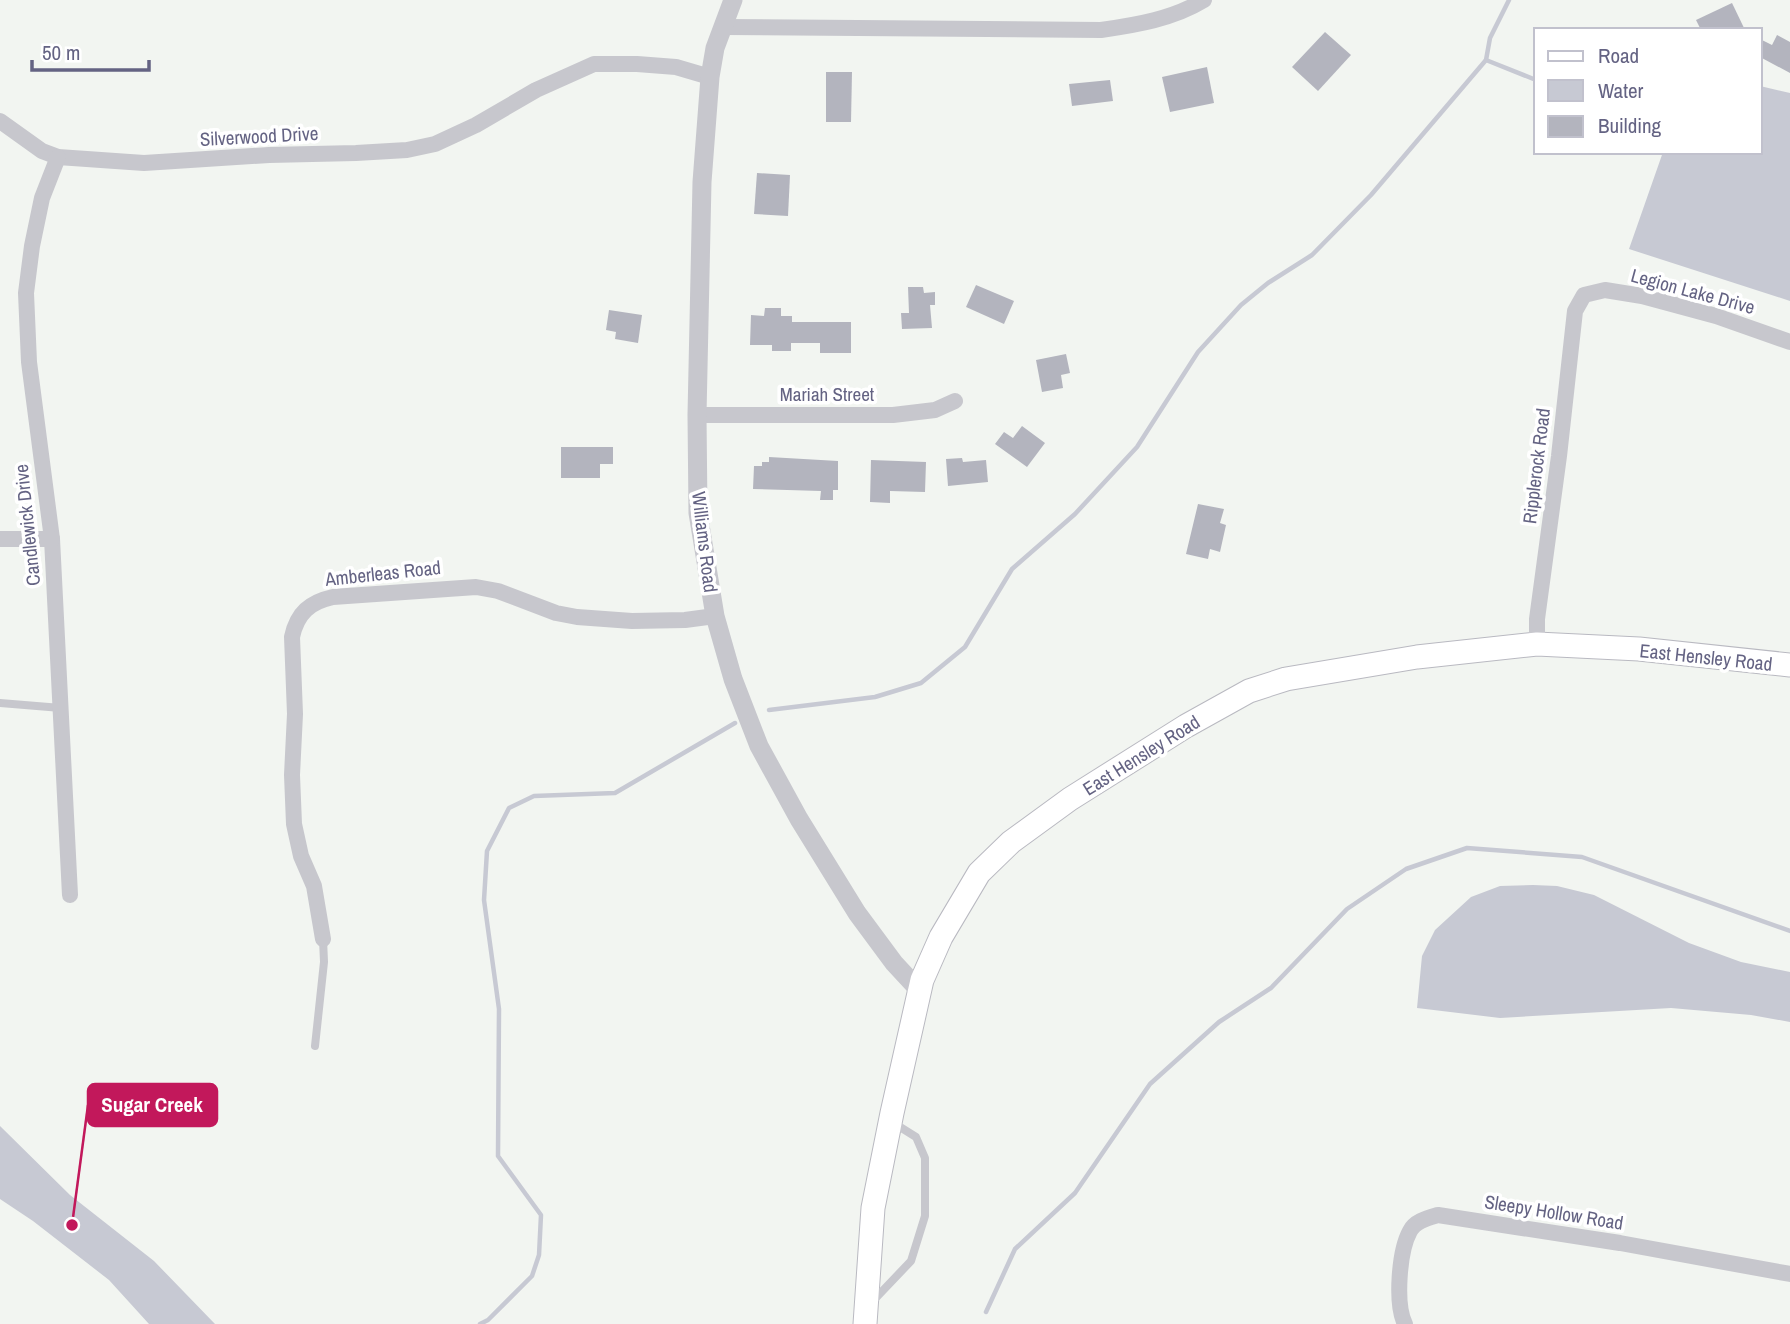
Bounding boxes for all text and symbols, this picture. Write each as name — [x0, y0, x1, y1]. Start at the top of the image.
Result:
scale bar — [32, 28, 149, 72]
legend — [1534, 28, 1762, 154]
text: 50 m — [42, 38, 80, 67]
text: Road — [1598, 41, 1639, 70]
text: Water — [1598, 76, 1644, 105]
text: Building — [1598, 111, 1662, 140]
street label: Silverwood Drive — [199, 120, 319, 152]
street label: Legion Lake Drive — [1628, 262, 1758, 320]
street label: Mariah Street — [780, 381, 875, 407]
street label: Ripplerock Road — [1516, 407, 1556, 525]
street label: Candlewick Drive — [8, 463, 46, 587]
street label: Williams Road — [686, 490, 724, 594]
street label: Amberleas Road — [323, 554, 442, 592]
street label: East Hensley Road — [1638, 637, 1774, 677]
street label: East Hensley Road — [1078, 709, 1204, 801]
callout: Sugar Creek — [88, 1084, 217, 1126]
text: Sugar Creek — [101, 1090, 203, 1119]
street label: Sleepy Hollow Road — [1483, 1188, 1625, 1236]

